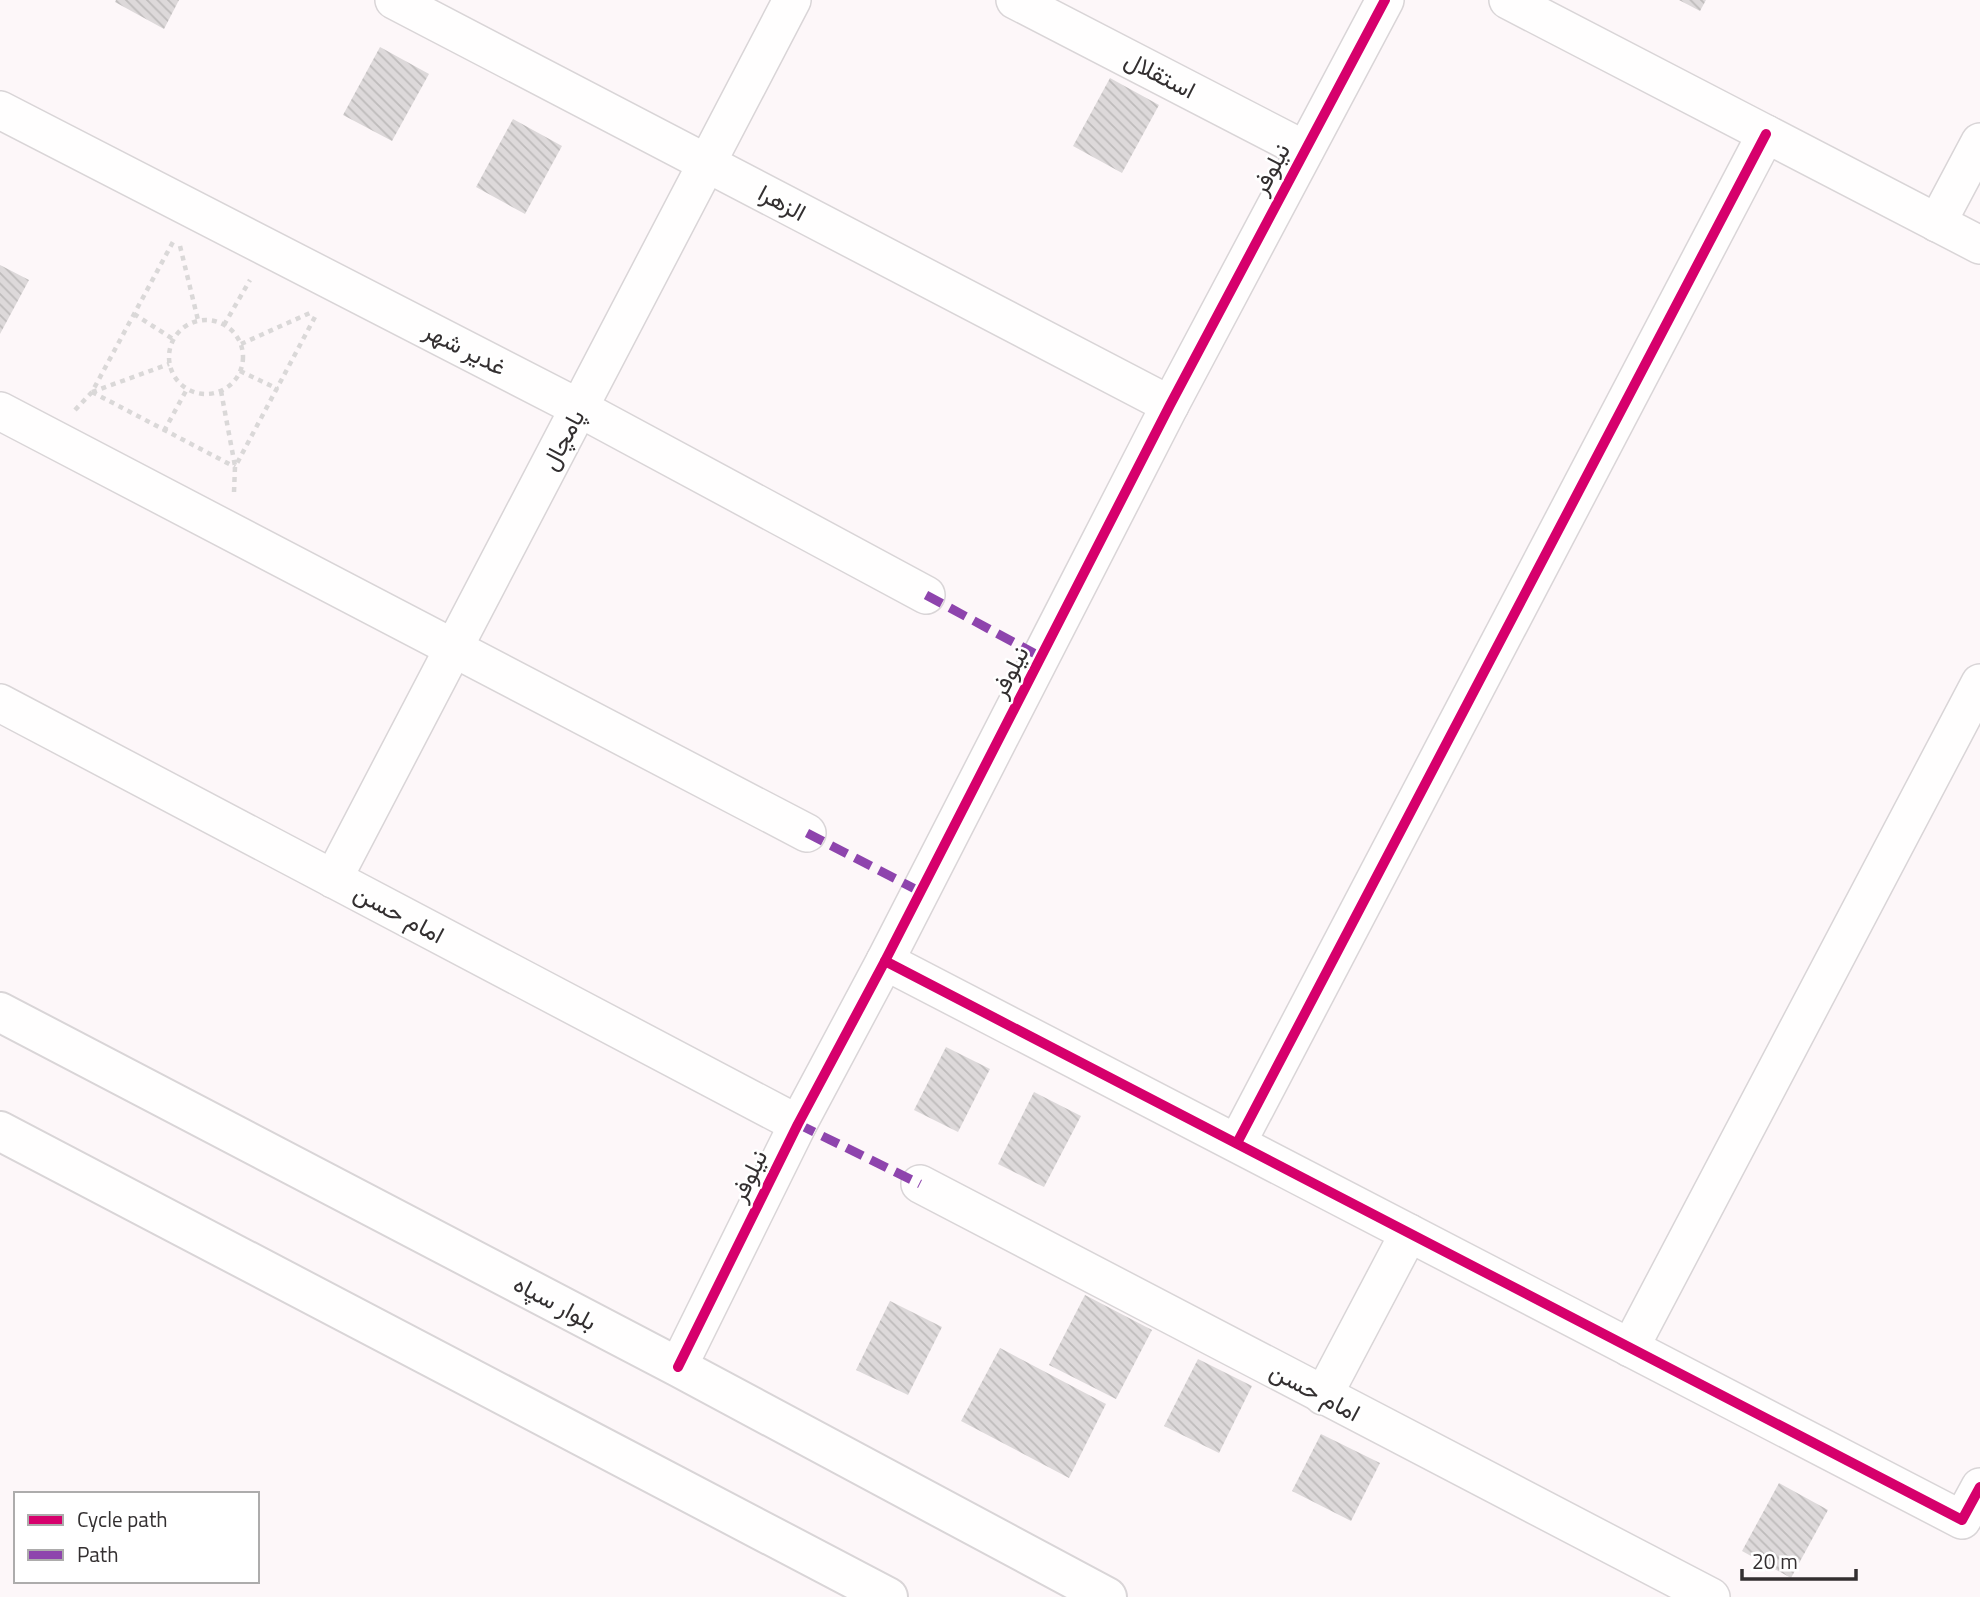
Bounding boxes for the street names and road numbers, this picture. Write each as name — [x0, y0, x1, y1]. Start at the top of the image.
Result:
street label: استقلال — [1119, 41, 1202, 107]
street label: نیلوفر — [1241, 136, 1299, 202]
street label: الزهرا — [752, 175, 813, 230]
street label: غدیر شهر — [417, 312, 513, 384]
street label: پامچال — [531, 403, 593, 476]
street label: نیلوفر — [980, 639, 1037, 705]
street label: امام حسن — [348, 874, 451, 952]
street label: نیلوفر — [720, 1143, 776, 1209]
street label: بلوار سپاه — [507, 1265, 603, 1339]
street label: امام حسن — [1264, 1352, 1367, 1430]

